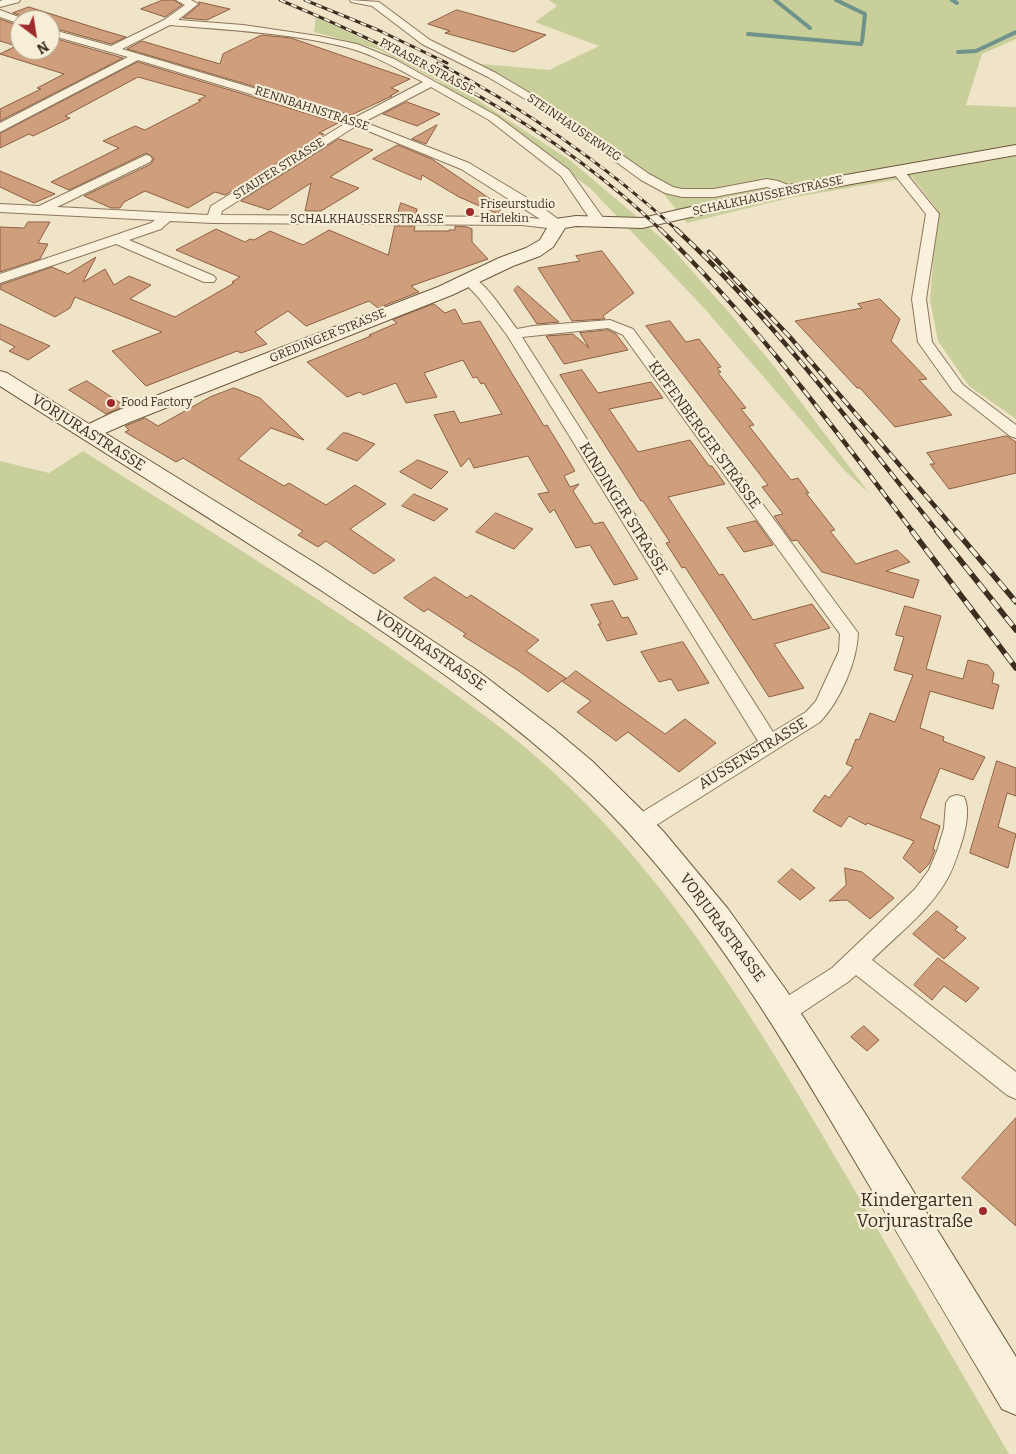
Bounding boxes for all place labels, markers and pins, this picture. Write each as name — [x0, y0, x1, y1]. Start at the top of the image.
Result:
place label: Friseurstudio Harlekin — [480, 198, 555, 226]
marker: Friseurstudio Harlekin — [464, 206, 476, 218]
place label: Food Factory — [121, 396, 192, 410]
marker: Food Factory — [105, 397, 117, 409]
place label: Kindergarten Vorjurastraße — [857, 1190, 973, 1232]
marker: Kindergarten Vorjurastraße — [977, 1205, 989, 1217]

